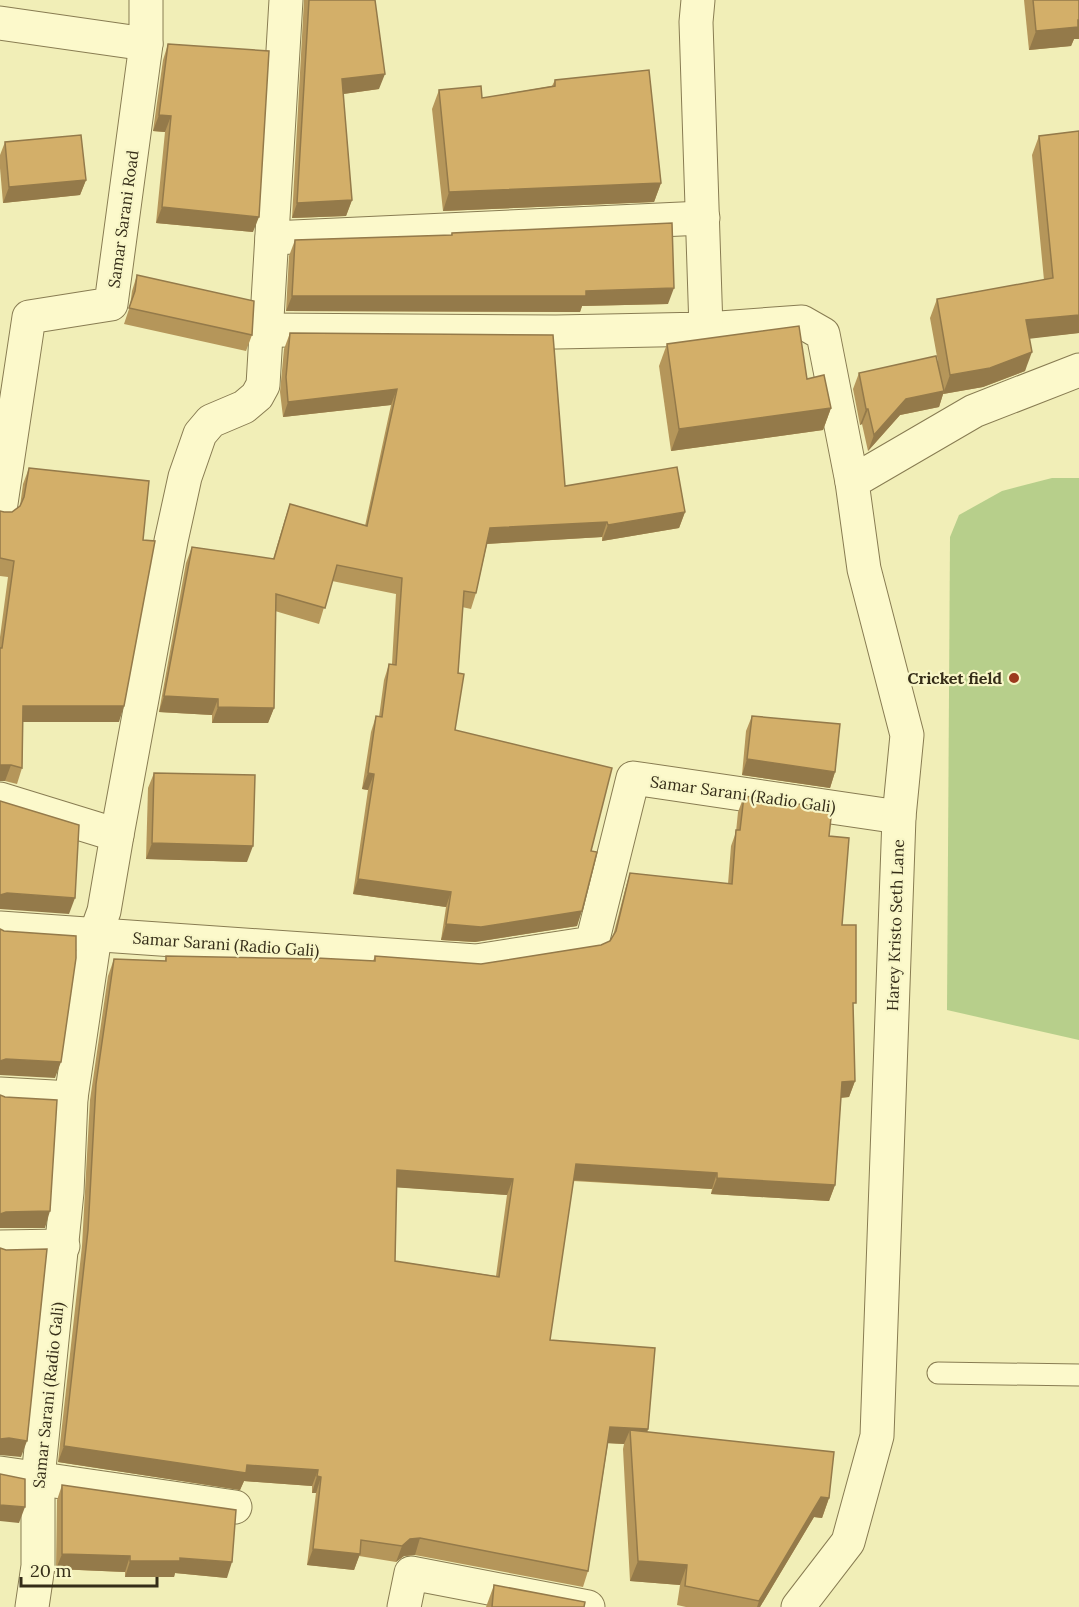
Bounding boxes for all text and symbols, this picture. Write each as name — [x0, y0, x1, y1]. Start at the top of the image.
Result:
street label: Samar Sarani Road — [103, 148, 143, 289]
place label: Cricket field — [907, 668, 1002, 688]
marker: Cricket field — [1007, 671, 1021, 685]
street label: Samar Sarani (Radio Gali) — [649, 771, 837, 818]
street label: Harey Kristo Seth Lane — [882, 838, 908, 1011]
street label: Samar Sarani (Radio Gali) — [132, 927, 320, 962]
street label: Samar Sarani (Radio Gali) — [28, 1301, 69, 1489]
scale bar — [21, 1550, 158, 1588]
text: 20 m — [30, 1559, 72, 1582]

